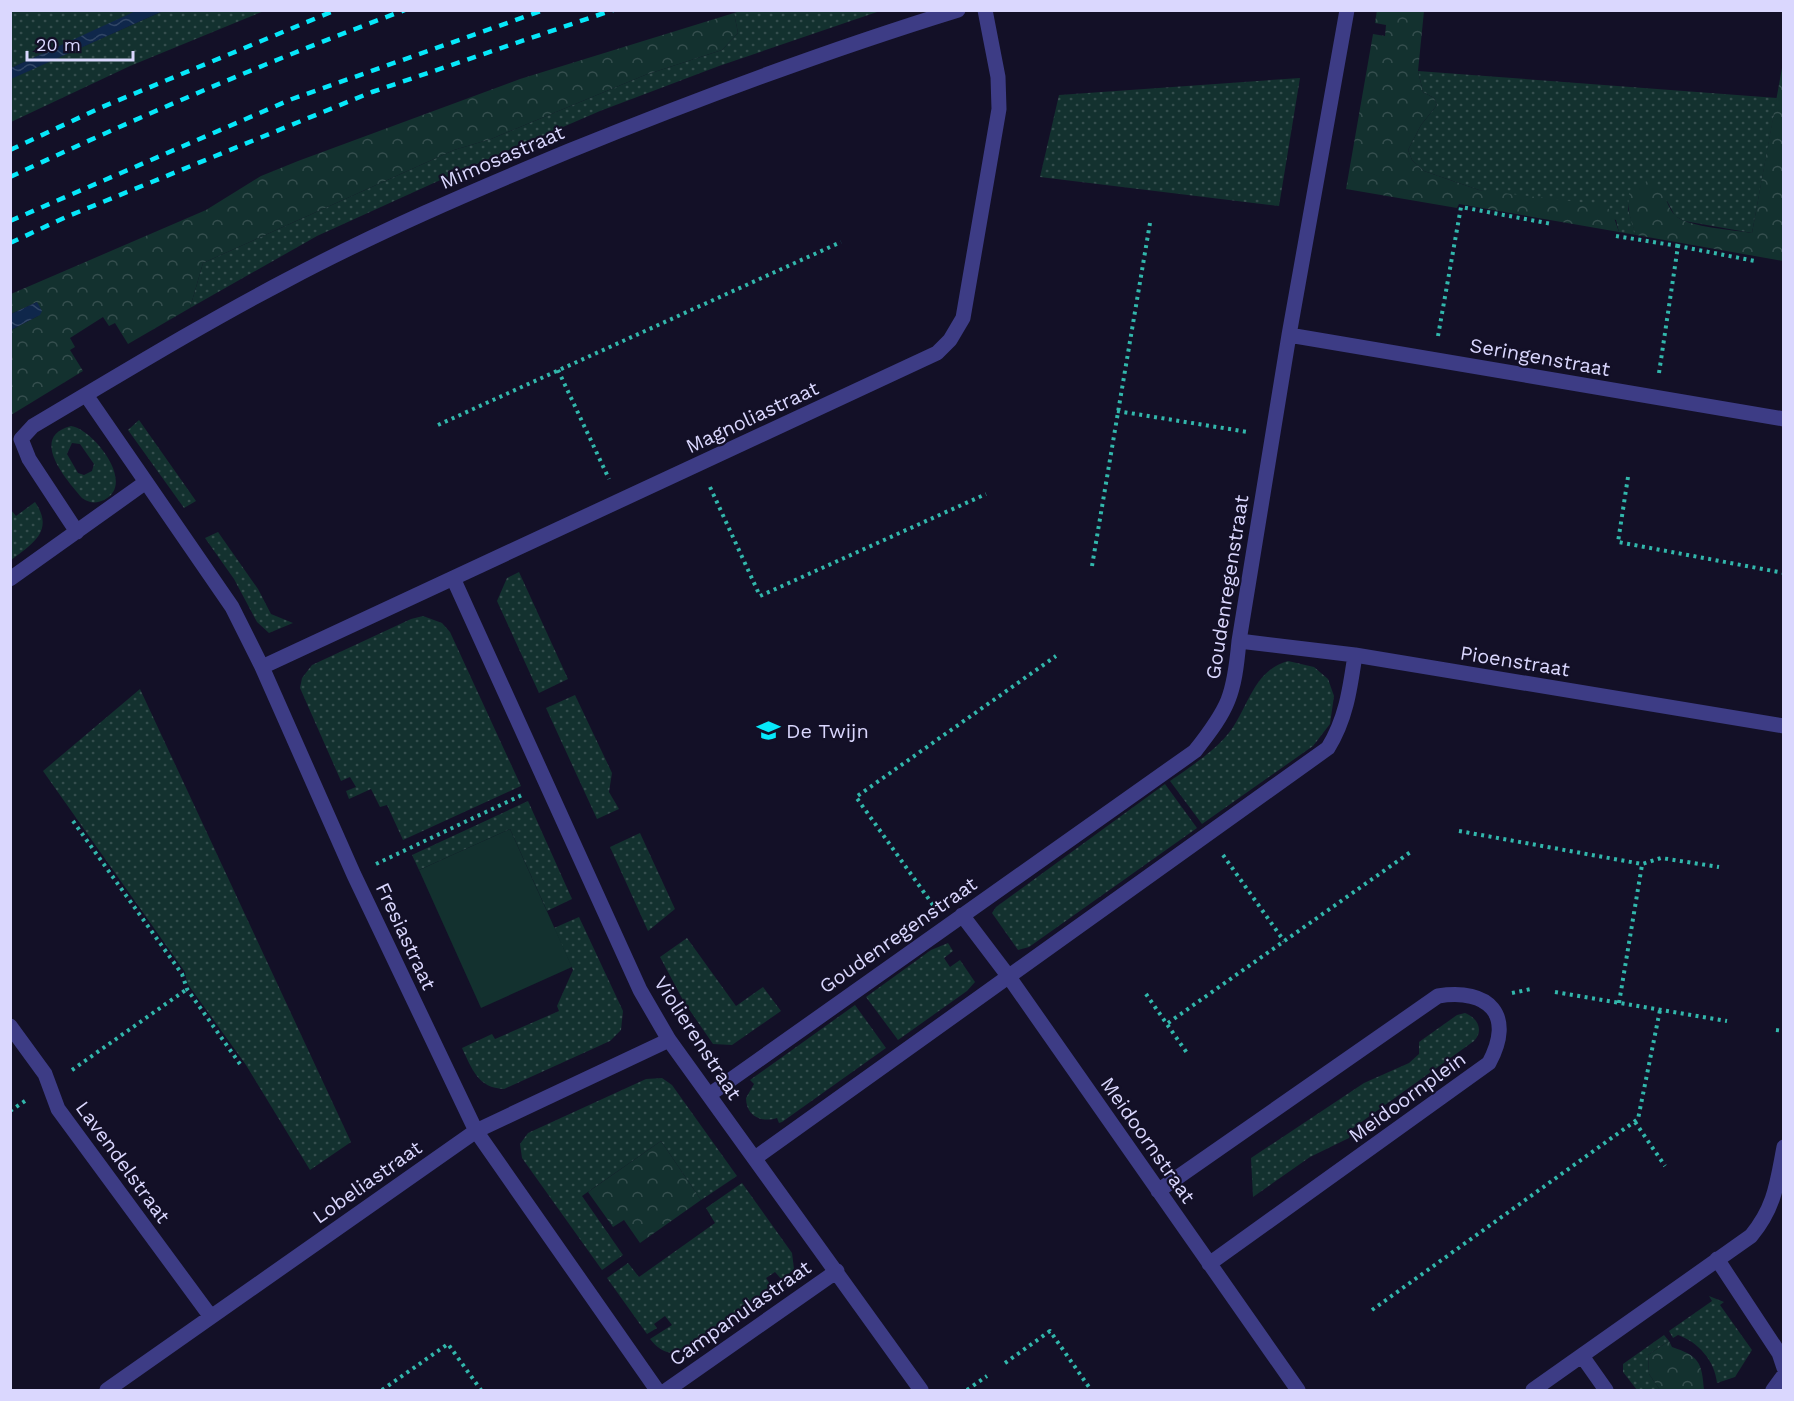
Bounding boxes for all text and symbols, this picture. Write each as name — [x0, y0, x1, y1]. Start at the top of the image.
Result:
scale bar — [27, 24, 134, 62]
text: 20 m — [36, 34, 81, 55]
street label: Mimosastraat — [436, 120, 568, 194]
street label: Seringenstraat — [1468, 333, 1613, 381]
street label: Magnoliastraat — [682, 376, 823, 458]
street label: Goudenregenstraat — [1201, 492, 1254, 681]
street label: Pioenstraat — [1458, 640, 1572, 682]
school or university icon: De Twijn — [755, 718, 781, 744]
place label: De Twijn — [786, 719, 869, 743]
street label: Goudenregenstraat — [815, 871, 982, 998]
street label: Fresiastraat — [371, 879, 442, 994]
street label: Violierenstraat — [649, 972, 747, 1105]
street label: Meidoornplein — [1344, 1047, 1470, 1147]
street label: Meidoornstraat — [1096, 1072, 1201, 1208]
street label: Lavendelstraat — [71, 1096, 176, 1228]
street label: Lobeliastraat — [308, 1135, 427, 1229]
street label: Campanulastraat — [664, 1255, 816, 1371]

